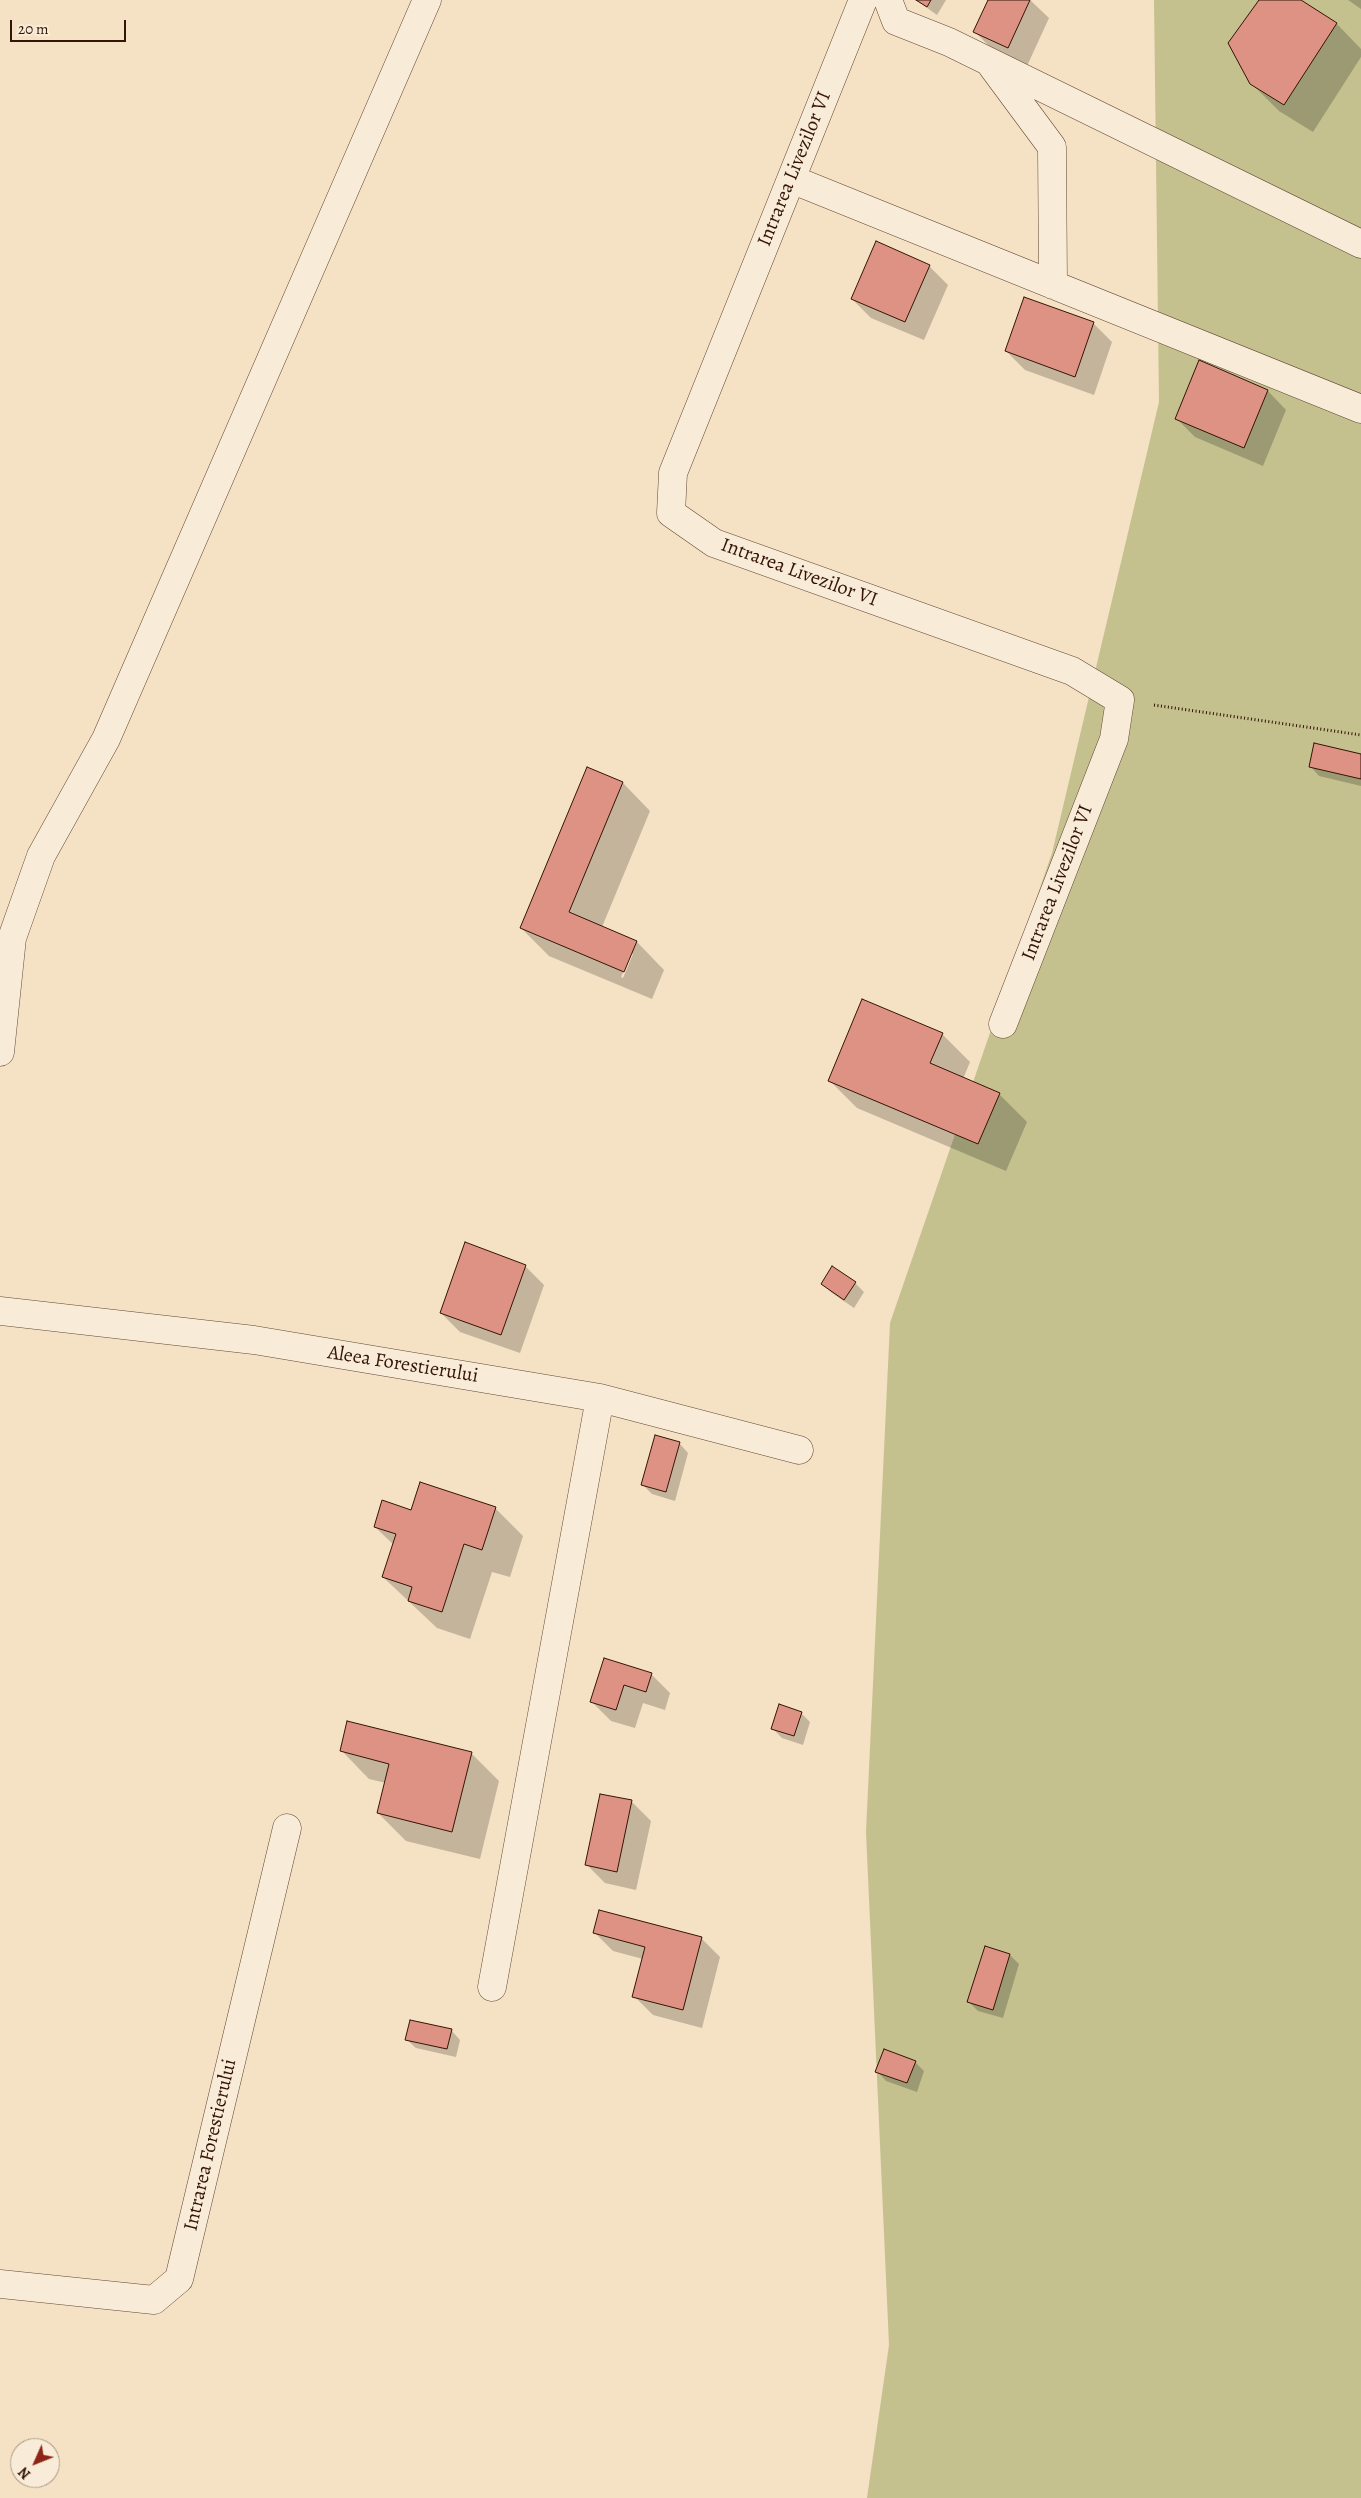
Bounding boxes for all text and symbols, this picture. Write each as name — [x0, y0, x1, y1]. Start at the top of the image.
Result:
scale bar — [12, 10, 129, 42]
text: 20 m — [18, 19, 49, 39]
street label: Intrarea Livezilor VI — [753, 88, 837, 250]
street label: Intrarea Livezilor VI — [717, 533, 881, 613]
street label: Intrarea Livezilor VI — [1017, 802, 1099, 964]
street label: Aleea Forestierului — [326, 1341, 480, 1389]
street label: Intrarea Forestierului — [180, 2057, 242, 2233]
north arrow — [10, 2438, 60, 2488]
text: N — [14, 2463, 35, 2483]

